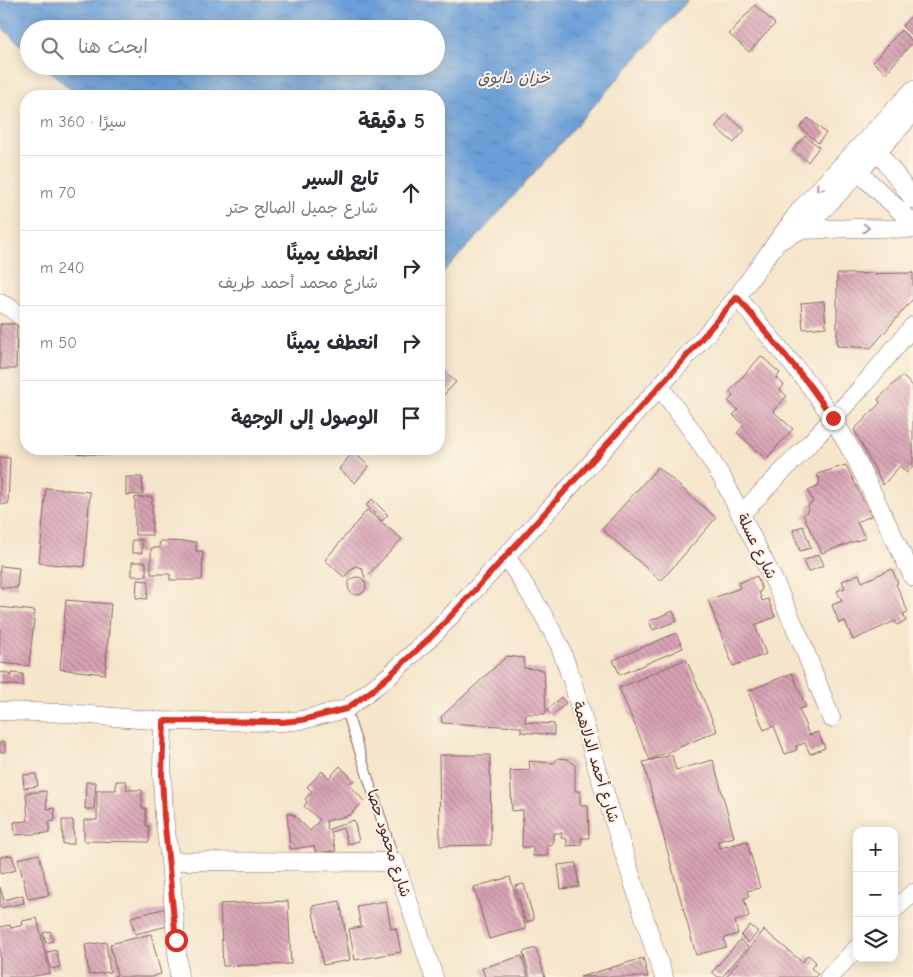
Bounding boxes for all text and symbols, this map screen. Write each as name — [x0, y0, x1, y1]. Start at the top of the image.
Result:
search box — [20, 20, 445, 75]
icon: search — [38, 34, 66, 62]
text: ابحث هنا — [78, 36, 148, 58]
water label: خزان دابوق — [478, 69, 551, 88]
text: 5 دقيقة — [358, 109, 425, 133]
text: سيرًا · 360 m — [40, 113, 126, 131]
text: تابع السير — [304, 168, 378, 190]
icon: ahead — [397, 179, 425, 207]
one-way arrow — [816, 183, 825, 192]
text: 70 m — [40, 184, 76, 202]
text: شارع جميل الصالح حتر — [227, 199, 378, 217]
one-way arrow — [863, 223, 871, 233]
text: انعطف يمينًا — [286, 243, 378, 265]
icon: right — [397, 254, 425, 282]
text: 240 m — [40, 259, 84, 277]
text: شارع محمد أحمد طريف — [218, 274, 378, 292]
icon: right — [397, 329, 425, 357]
text: انعطف يمينًا — [286, 332, 378, 354]
text: 50 m — [40, 334, 77, 352]
icon: arrive — [397, 404, 425, 432]
text: الوصول إلى الوجهة — [231, 407, 378, 429]
route end — [822, 407, 845, 430]
street label: شارع عسلة — [733, 510, 781, 582]
street label: شارع أحمد الدلاهمة — [568, 699, 623, 825]
street label: شارع محمود حصا — [362, 787, 415, 899]
map controls — [853, 827, 898, 962]
button: + — [853, 827, 898, 872]
button: − — [853, 872, 898, 917]
button: layers — [853, 917, 898, 962]
route start — [165, 929, 188, 952]

